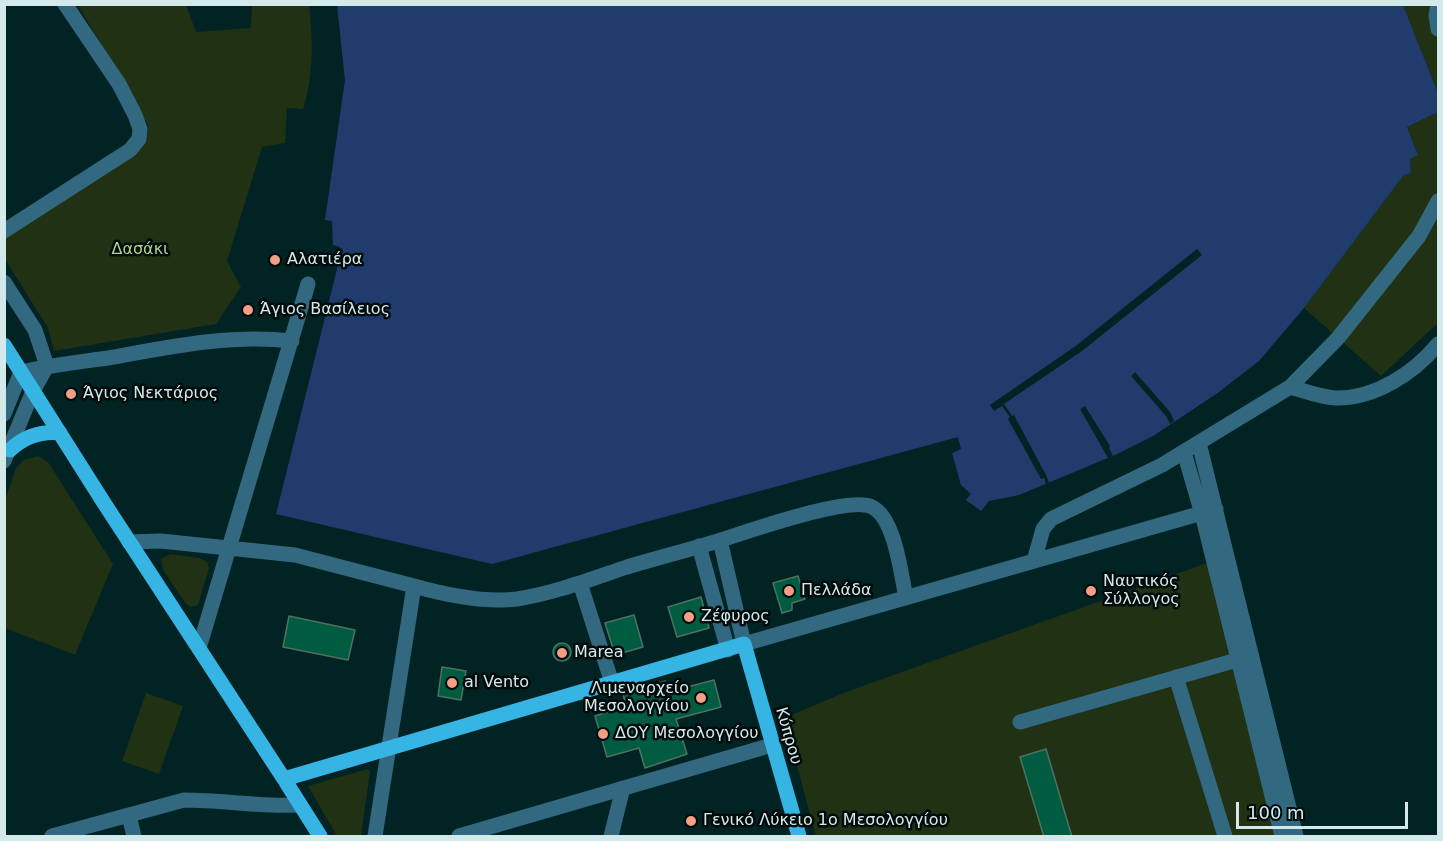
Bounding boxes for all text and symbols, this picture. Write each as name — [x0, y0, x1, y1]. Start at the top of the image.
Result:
park label: Δασάκι — [111, 240, 169, 260]
place label: Αλατιέρα — [287, 250, 362, 270]
marker: Αλατιέρα — [268, 253, 282, 267]
place label: Άγιος Βασίλειος — [260, 300, 390, 320]
marker: Άγιος Βασίλειος — [241, 303, 255, 317]
place label: Άγιος Νεκτάριος — [83, 384, 218, 404]
marker: Άγιος Νεκτάριος — [64, 387, 78, 401]
place label: Ναυτικός Σύλλογος — [1103, 572, 1180, 610]
place label: Πελλάδα — [801, 581, 872, 601]
marker: Πελλάδα — [782, 584, 796, 598]
marker: Ναυτικός Σύλλογος — [1084, 584, 1098, 598]
place label: Ζέφυρος — [701, 607, 770, 627]
marker: Ζέφυρος — [682, 610, 696, 624]
place label: Marea — [574, 643, 623, 663]
marker: Marea — [555, 646, 569, 660]
place label: al Vento — [464, 673, 529, 693]
marker: al Vento — [445, 676, 459, 690]
place label: Λιμεναρχείο Μεσολογγίου — [584, 679, 689, 717]
marker: Λιμεναρχείο Μεσολογγίου — [694, 691, 708, 705]
street label: Κύπρου — [771, 705, 805, 767]
place label: ΔΟΥ Μεσολογγίου — [615, 724, 758, 744]
marker: ΔΟΥ Μεσολογγίου — [596, 727, 610, 741]
scale bar — [1239, 790, 1412, 828]
text: 100 m — [1247, 802, 1305, 823]
place label: Γενικό Λύκειο 1ο Μεσολογγίου — [703, 811, 948, 831]
marker: Γενικό Λύκειο 1ο Μεσολογγίου — [684, 814, 698, 828]

